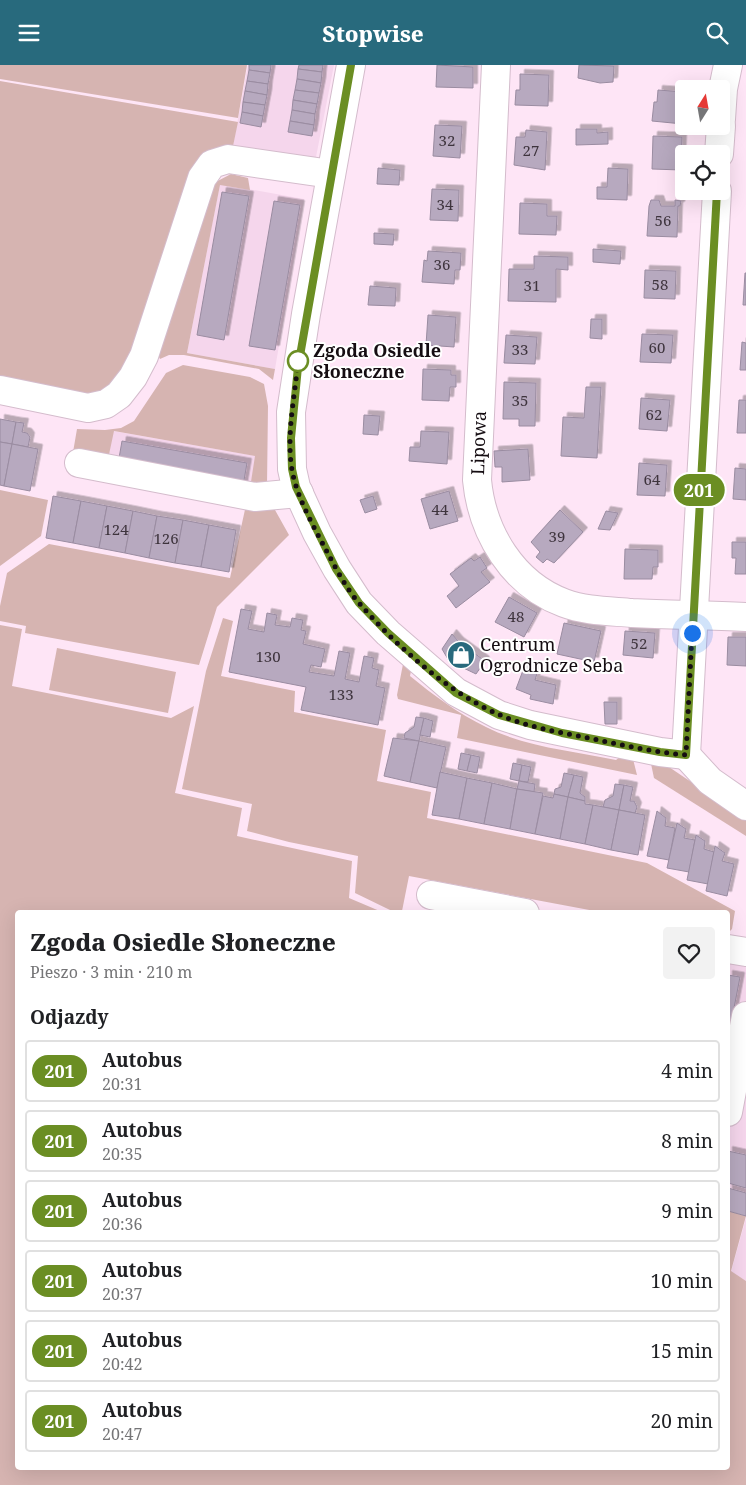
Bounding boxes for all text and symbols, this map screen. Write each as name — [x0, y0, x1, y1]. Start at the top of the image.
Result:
text: Stopwise — [322, 18, 424, 48]
icon: menu — [15, 19, 43, 47]
icon: search — [703, 19, 731, 47]
north arrow — [675, 80, 730, 135]
map controls — [675, 80, 730, 200]
house number: 32 — [439, 130, 455, 150]
house number: 27 — [523, 140, 539, 160]
button: locate — [675, 145, 730, 200]
house number: 34 — [437, 194, 454, 214]
house number: 56 — [655, 210, 671, 230]
house number: 36 — [434, 254, 450, 274]
house number: 58 — [652, 274, 668, 294]
house number: 31 — [524, 275, 540, 295]
house number: 60 — [649, 337, 665, 357]
place label: Zgoda Osiedle Słoneczne — [313, 338, 441, 383]
house number: 33 — [512, 339, 528, 359]
marker: Zgoda Osiedle Słoneczne — [287, 350, 309, 372]
house number: 35 — [512, 390, 528, 410]
house number: 62 — [646, 404, 662, 424]
street label: Lipowa — [465, 411, 491, 475]
house number: 64 — [644, 469, 661, 489]
line badge: 201 — [670, 474, 728, 506]
text: 201 — [684, 478, 714, 502]
house number: 44 — [432, 499, 449, 519]
house number: 124 — [103, 519, 129, 539]
house number: 39 — [549, 526, 565, 546]
house number: 126 — [153, 528, 179, 548]
house number: 48 — [508, 606, 524, 626]
your location — [680, 621, 705, 646]
place label: Centrum Ogrodnicze Seba — [480, 632, 623, 677]
house number: 52 — [631, 633, 647, 653]
shop icon: Centrum Ogrodnicze Seba — [446, 640, 476, 670]
house number: 130 — [255, 646, 281, 666]
house number: 133 — [328, 684, 354, 704]
text: Zgoda Osiedle Słoneczne — [30, 925, 336, 958]
button: heart — [663, 927, 715, 979]
text: Pieszo · 3 min · 210 m — [30, 961, 192, 983]
text: Odjazdy — [30, 1004, 109, 1030]
text: Autobus — [102, 1047, 182, 1073]
text: 4 min — [661, 1058, 713, 1084]
text: 201 — [44, 1059, 75, 1083]
text: 20:31 — [102, 1073, 142, 1095]
text: Autobus — [102, 1117, 182, 1143]
text: 8 min — [661, 1128, 713, 1154]
text: 201 — [44, 1129, 75, 1153]
text: 20:35 — [102, 1143, 142, 1165]
text: Autobus — [102, 1187, 182, 1213]
text: 9 min — [661, 1198, 713, 1224]
text: 201 — [44, 1199, 75, 1223]
text: 20:36 — [102, 1213, 142, 1235]
text: Autobus — [102, 1257, 182, 1283]
text: 10 min — [651, 1268, 713, 1294]
text: 201 — [44, 1269, 75, 1293]
text: 20:37 — [102, 1283, 142, 1305]
text: Autobus — [102, 1327, 182, 1353]
text: 15 min — [651, 1338, 713, 1364]
text: 201 — [44, 1339, 75, 1363]
text: 20:42 — [102, 1353, 142, 1375]
text: Autobus — [102, 1397, 182, 1423]
text: 20 min — [651, 1408, 713, 1434]
text: 201 — [44, 1409, 75, 1433]
text: 20:47 — [102, 1423, 142, 1445]

